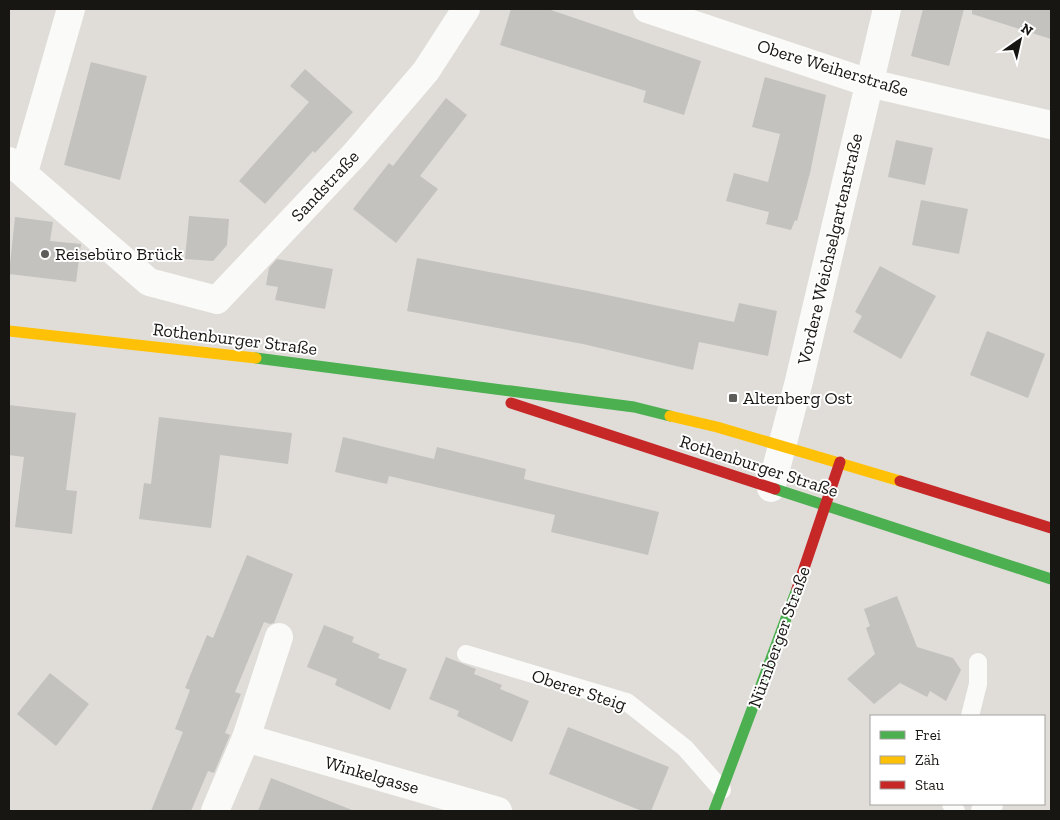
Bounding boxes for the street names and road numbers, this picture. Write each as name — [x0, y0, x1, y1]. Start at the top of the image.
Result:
street label: Obere Weiherstraße — [755, 34, 911, 102]
street label: Vordere Weichselgartenstraße — [792, 131, 867, 368]
street label: Sandstraße — [286, 146, 364, 226]
street label: Rothenburger Straße — [152, 318, 318, 360]
street label: Rothenburger Straße — [677, 430, 841, 502]
street label: Nürnberger Straße — [743, 563, 815, 711]
street label: Oberer Steig — [529, 664, 629, 716]
street label: Winkelgasse — [322, 751, 422, 799]

